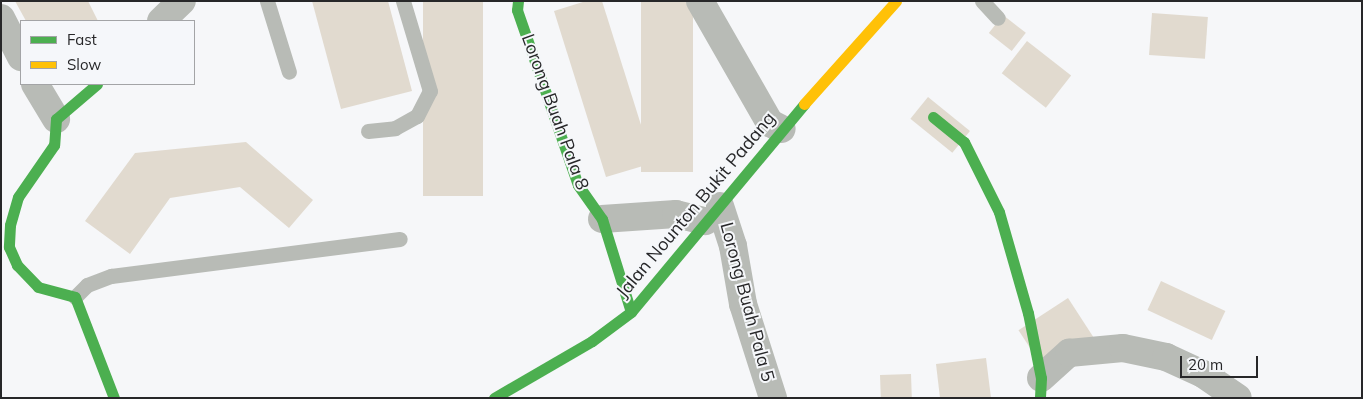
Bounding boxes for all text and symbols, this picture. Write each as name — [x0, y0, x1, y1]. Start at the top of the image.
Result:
legend — [20, 20, 195, 85]
text: Fast — [67, 30, 97, 49]
street label: Lorong Buah Pala 8 — [517, 31, 593, 193]
text: Slow — [67, 55, 101, 74]
street label: Jalan Nounton Bukit Padang — [612, 108, 780, 302]
street label: Lorong Buah Pala 5 — [715, 220, 779, 384]
scale bar — [1183, 346, 1260, 378]
text: 20 m — [1188, 355, 1223, 374]

